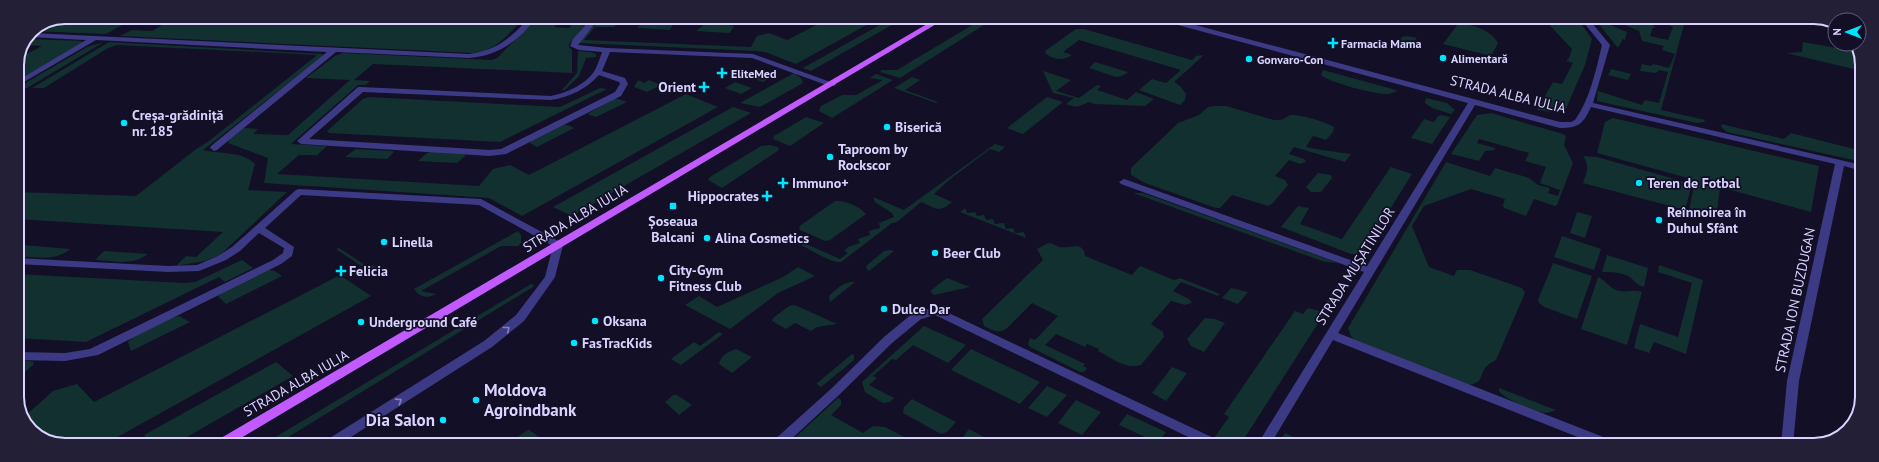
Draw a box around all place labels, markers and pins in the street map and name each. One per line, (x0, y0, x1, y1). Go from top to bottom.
place label: Farmacia Mama (1341, 36, 1421, 51)
marker: Farmacia Mama (1328, 38, 1338, 48)
place label: Alimentară (1451, 51, 1508, 66)
place label: Gonvaro-Con (1257, 52, 1323, 67)
marker: Alimentară (1438, 53, 1448, 63)
marker: Gonvaro-Con (1244, 54, 1254, 64)
place label: EliteMed (731, 66, 776, 81)
marker: EliteMed (716, 67, 728, 79)
place label: Orient (658, 78, 696, 96)
marker: Orient (699, 82, 709, 92)
place label: Creșa-grădiniță nr. 185 (132, 106, 224, 140)
marker: Creșa-grădiniță nr. 185 (119, 118, 129, 128)
place label: Biserică (895, 118, 942, 136)
marker: Biserică (882, 122, 892, 132)
place label: Taproom by Rockscor (838, 140, 908, 174)
marker: Taproom by Rockscor (825, 152, 835, 162)
place label: Immuno+ (792, 174, 849, 192)
place label: Teren de Fotbal (1647, 174, 1741, 192)
marker: Immuno+ (777, 177, 789, 189)
marker: Teren de Fotbal (1634, 178, 1644, 188)
place label: Hippocrates (688, 187, 759, 205)
marker: Hippocrates (762, 191, 772, 201)
marker: Șoseaua Balcani (668, 201, 678, 211)
place label: Reînnoirea în Duhul Sfânt (1667, 203, 1746, 237)
place label: Șoseaua Balcani (648, 212, 698, 246)
marker: Reînnoirea în Duhul Sfânt (1654, 215, 1664, 225)
place label: Alina Cosmetics (715, 229, 809, 247)
place label: Linella (392, 233, 433, 251)
marker: Alina Cosmetics (702, 233, 712, 243)
marker: Linella (379, 237, 389, 247)
place label: Beer Club (943, 244, 1001, 262)
marker: Beer Club (930, 248, 940, 258)
place label: City-Gym Fitness Club (669, 261, 742, 295)
place label: Felicia (349, 262, 388, 280)
marker: Felicia (336, 266, 346, 276)
marker: City-Gym Fitness Club (656, 273, 666, 283)
place label: Dulce Dar (892, 300, 950, 318)
marker: Dulce Dar (879, 304, 889, 314)
place label: Oksana (603, 312, 647, 330)
place label: Underground Café (369, 313, 477, 331)
marker: Oksana (590, 316, 600, 326)
marker: Underground Café (356, 317, 366, 327)
place label: FasTracKids (582, 334, 652, 352)
marker: FasTracKids (569, 338, 579, 348)
place label: Moldova Agroindbank (484, 379, 577, 421)
marker: Moldova Agroindbank (471, 395, 481, 405)
place label: Dia Salon (366, 409, 435, 431)
marker: Dia Salon (438, 415, 448, 425)

